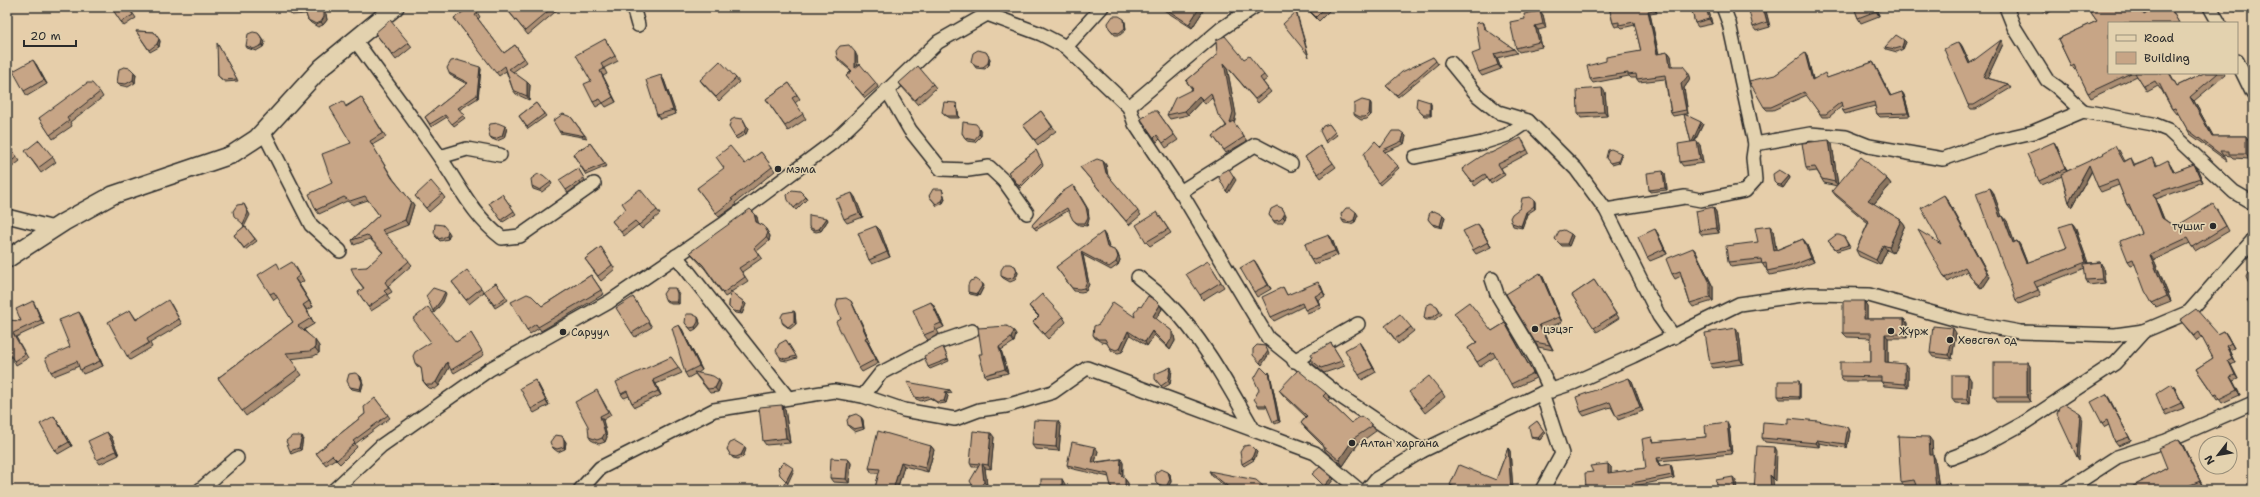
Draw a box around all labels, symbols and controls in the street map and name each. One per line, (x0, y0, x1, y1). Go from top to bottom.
scale bar (24, 22, 76, 48)
legend (2108, 22, 2238, 74)
text: 20 m (30, 28, 61, 44)
text: Road (2144, 30, 2175, 46)
text: Building (2144, 50, 2190, 66)
place label: мэма (786, 162, 816, 177)
marker: мэма (773, 164, 783, 174)
place label: түшиг (2172, 219, 2205, 234)
marker: түшиг (2208, 221, 2218, 231)
place label: цэцэг (1543, 322, 1573, 337)
marker: цэцэг (1530, 324, 1540, 334)
place label: Жүрж (1899, 324, 1929, 339)
place label: Саруул (571, 325, 609, 340)
marker: Жүрж (1886, 326, 1896, 336)
marker: Саруул (558, 327, 568, 337)
place label: Хөвсгөл од (1958, 333, 2017, 348)
marker: Хөвсгөл од (1945, 335, 1955, 345)
north arrow (2198, 435, 2238, 475)
place label: Алтан харгана (1360, 436, 1439, 451)
marker: Алтан харгана (1347, 438, 1357, 448)
text: N (2201, 452, 2219, 467)

